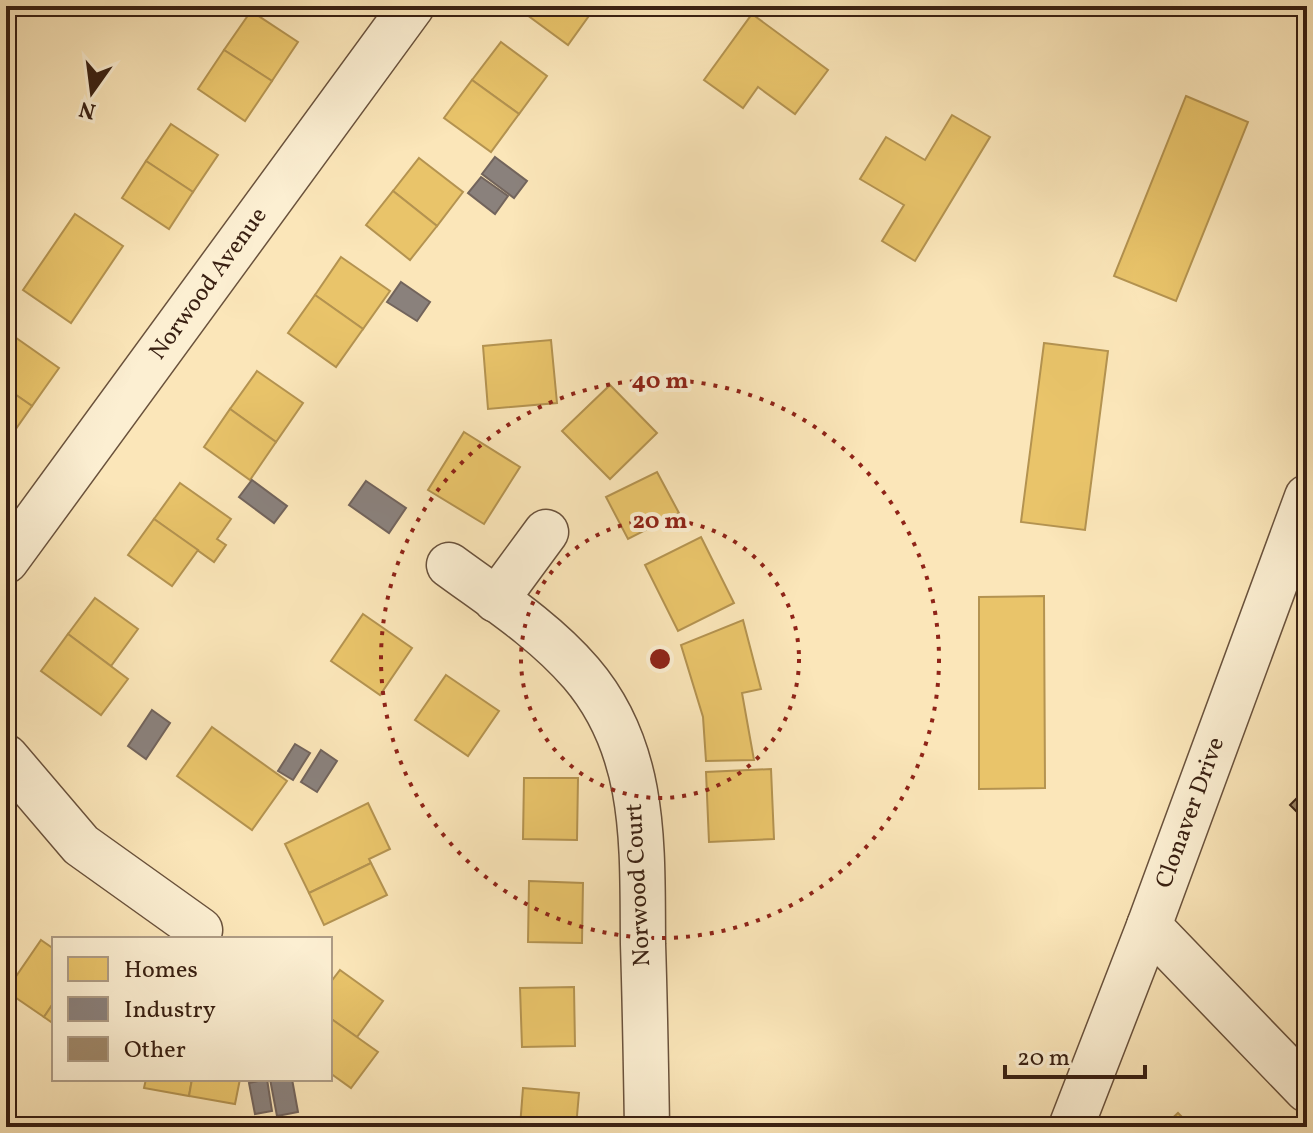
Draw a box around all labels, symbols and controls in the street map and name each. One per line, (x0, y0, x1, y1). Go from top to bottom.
north arrow (52, 52, 132, 132)
text: N (76, 92, 99, 126)
street label: Norwood Avenue (142, 201, 276, 367)
text: 40 m (632, 365, 688, 399)
text: 20 m (632, 505, 688, 539)
centre of rings (646, 645, 674, 673)
street label: Clonaver Drive (1148, 733, 1234, 893)
street label: Norwood Court (618, 803, 660, 967)
legend (52, 937, 332, 1081)
text: Homes (124, 954, 198, 988)
text: Industry (124, 994, 216, 1028)
scale bar (1005, 1029, 1145, 1079)
text: Other (124, 1034, 186, 1068)
text: 20 m (1017, 1042, 1070, 1076)

